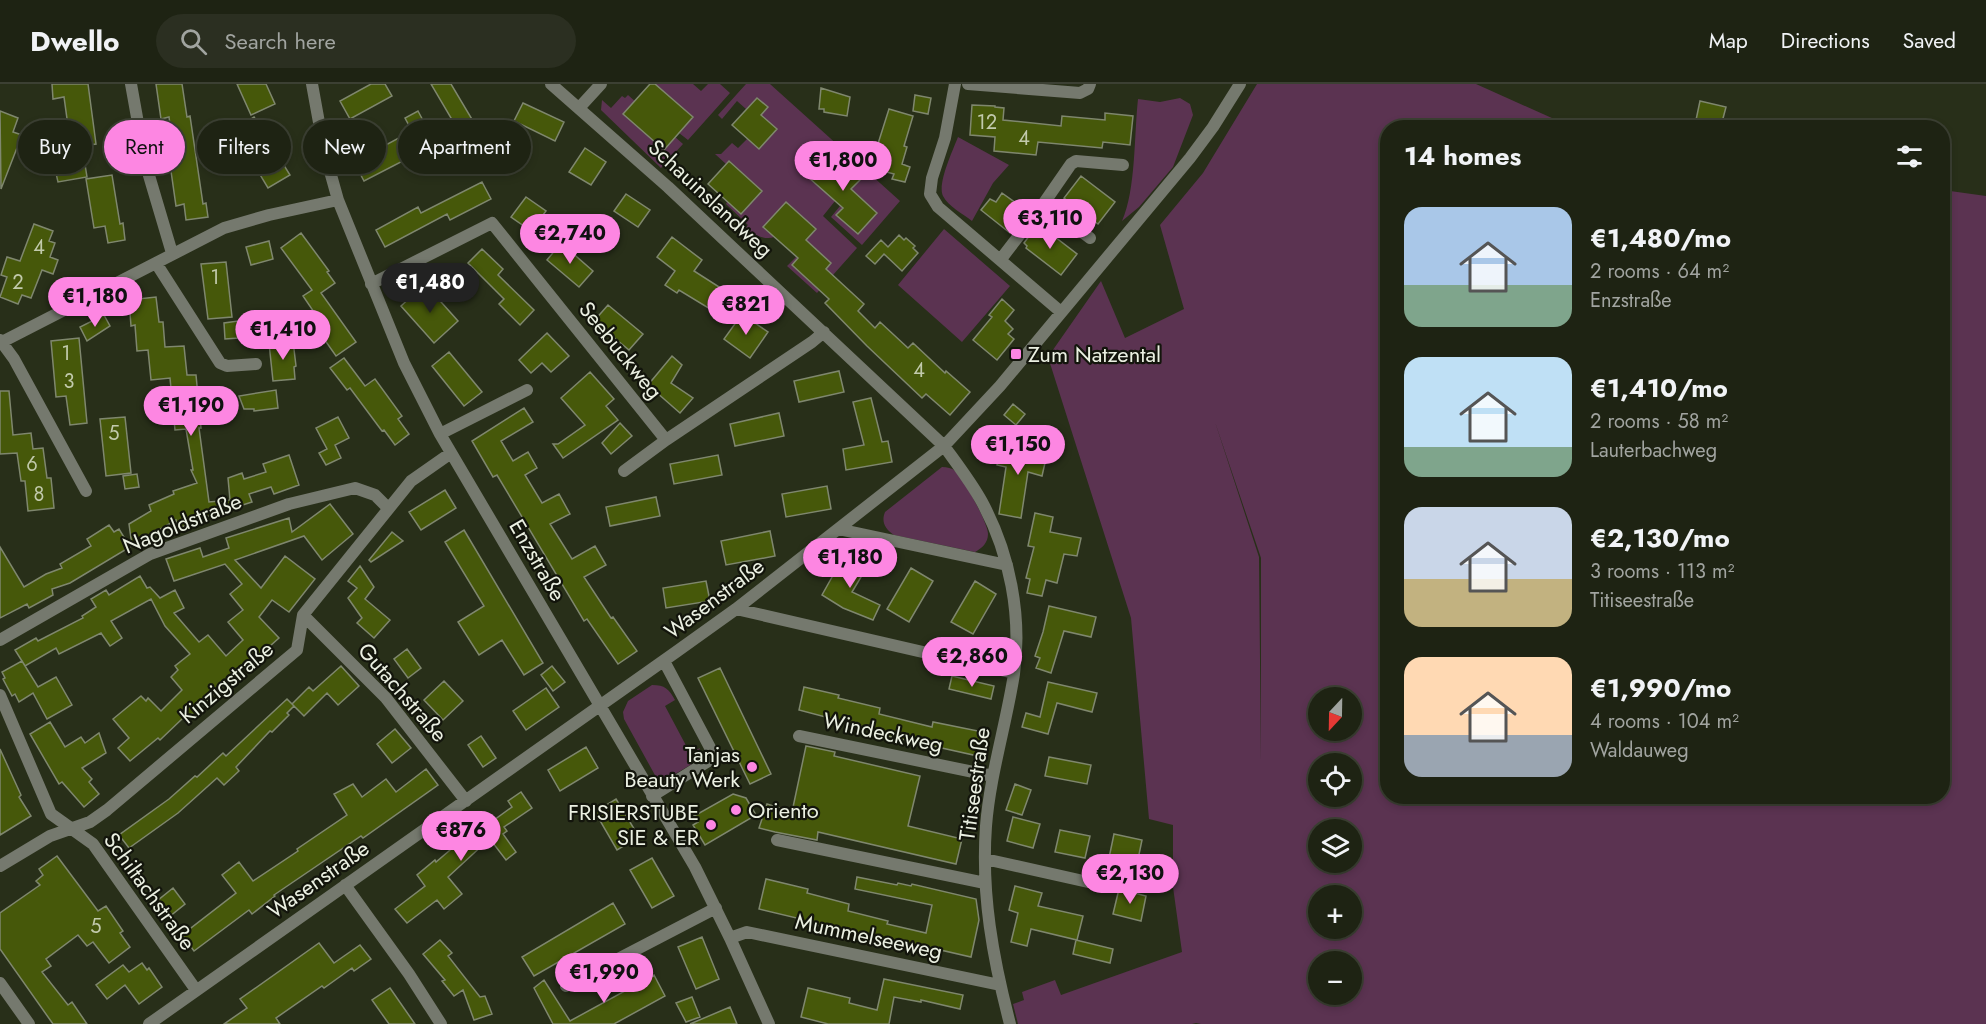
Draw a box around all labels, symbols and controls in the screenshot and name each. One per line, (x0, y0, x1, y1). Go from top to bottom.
search box (156, 14, 576, 68)
text: Dwello (30, 21, 120, 62)
icon: search (177, 25, 210, 58)
text: Search here (225, 25, 336, 57)
text: Map (1709, 26, 1748, 56)
text: Directions (1781, 26, 1870, 56)
text: Saved (1903, 26, 1956, 56)
house number: 12 (977, 108, 997, 137)
chip: Buy (18, 120, 92, 174)
chip: Rent (104, 120, 185, 174)
chip: Filters (197, 120, 291, 174)
chip: New (303, 120, 386, 174)
chip: Apartment (398, 120, 531, 174)
house number: 4 (1018, 124, 1030, 153)
street label: Schauinslandweg (641, 132, 781, 264)
text: 14 homes (1404, 137, 1521, 175)
icon: filters (1893, 140, 1926, 173)
pin: €1,800 (794, 141, 892, 192)
text: €1,800 (809, 146, 877, 175)
pin: €3,110 (1001, 199, 1099, 250)
text: €3,110 (1017, 204, 1083, 233)
pin: €2,740 (521, 214, 619, 265)
text: €2,740 (534, 219, 606, 248)
text: €1,480/mo (1590, 219, 1731, 257)
icon: home (1452, 231, 1524, 303)
house number: 4 (33, 233, 45, 262)
text: 2 rooms · 64 m² (1590, 257, 1729, 286)
house number: 1 (211, 263, 220, 292)
pin: €1,480 (381, 263, 479, 314)
house number: 2 (12, 268, 24, 297)
text: €1,480 (395, 268, 465, 297)
pin: €1,180 (46, 277, 144, 328)
text: €1,180 (62, 282, 128, 311)
pin: €821 (710, 285, 782, 336)
text: Enzstraße (1590, 286, 1672, 315)
text: €821 (722, 290, 770, 319)
street label: Seebuckweg (571, 294, 671, 406)
pin: €1,410 (234, 310, 332, 361)
text: €1,410 (249, 315, 317, 344)
place label: Zum Natzental (1028, 338, 1161, 370)
house number: 1 (62, 339, 71, 368)
marker: Zum Natzental (1009, 347, 1023, 361)
house number: 4 (913, 356, 925, 385)
house number: 3 (64, 367, 75, 396)
text: €1,410/mo (1590, 369, 1728, 407)
icon: home (1452, 381, 1524, 453)
pin: €1,190 (142, 386, 240, 437)
text: €1,190 (158, 391, 224, 420)
text: 2 rooms · 58 m² (1590, 407, 1728, 436)
house number: 5 (108, 419, 120, 448)
pin: €1,150 (969, 425, 1067, 476)
text: €1,150 (985, 430, 1051, 459)
text: Lauterbachweg (1590, 436, 1717, 465)
house number: 6 (26, 450, 38, 479)
house number: 8 (34, 480, 44, 509)
street label: Nagoldstraße (118, 485, 246, 561)
street label: Enzstraße (502, 513, 574, 607)
text: €2,130/mo (1590, 519, 1730, 557)
icon: home (1452, 531, 1524, 603)
pin: €1,180 (801, 538, 899, 589)
text: €1,180 (817, 543, 883, 572)
street label: Wasenstraße (657, 550, 771, 646)
text: 3 rooms · 113 m² (1590, 557, 1734, 586)
text: Titiseestraße (1590, 586, 1694, 615)
street label: Kinzigstraße (172, 633, 280, 731)
street label: Gutachstraße (351, 635, 455, 749)
pin: €2,860 (923, 637, 1021, 688)
text: €2,860 (936, 642, 1008, 671)
text: €1,990/mo (1590, 669, 1731, 707)
icon: home (1452, 681, 1524, 753)
north arrow (1308, 687, 1362, 741)
map controls (1308, 687, 1362, 1005)
street label: Windeckweg (820, 704, 946, 760)
text: 4 rooms · 104 m² (1590, 707, 1739, 736)
street label: Titiseestraße (950, 725, 998, 843)
text: Waldauweg (1590, 736, 1689, 765)
place label: Tanjas Beauty Werk (624, 738, 740, 795)
button: locate (1308, 753, 1362, 807)
marker: Tanjas Beauty Werk (745, 760, 759, 774)
place label: Oriento (748, 794, 819, 826)
place label: FRISIERSTUBE SIE & ER (568, 796, 700, 853)
marker: Oriento (729, 803, 743, 817)
pin: €876 (425, 811, 497, 862)
text: €876 (436, 816, 486, 845)
marker: FRISIERSTUBE SIE & ER (704, 818, 718, 832)
button: layers (1308, 819, 1362, 873)
street label: Schiltachstraße (96, 825, 204, 957)
street label: Wasenstraße (261, 832, 375, 926)
pin: €2,130 (1081, 854, 1179, 905)
text: €2,130 (1096, 859, 1164, 888)
button: + (1308, 885, 1362, 939)
street label: Mummelseeweg (792, 905, 946, 967)
house number: 5 (90, 912, 102, 941)
button: − (1308, 951, 1362, 1005)
pin: €1,990 (555, 953, 653, 1004)
text: €1,990 (569, 958, 639, 987)

